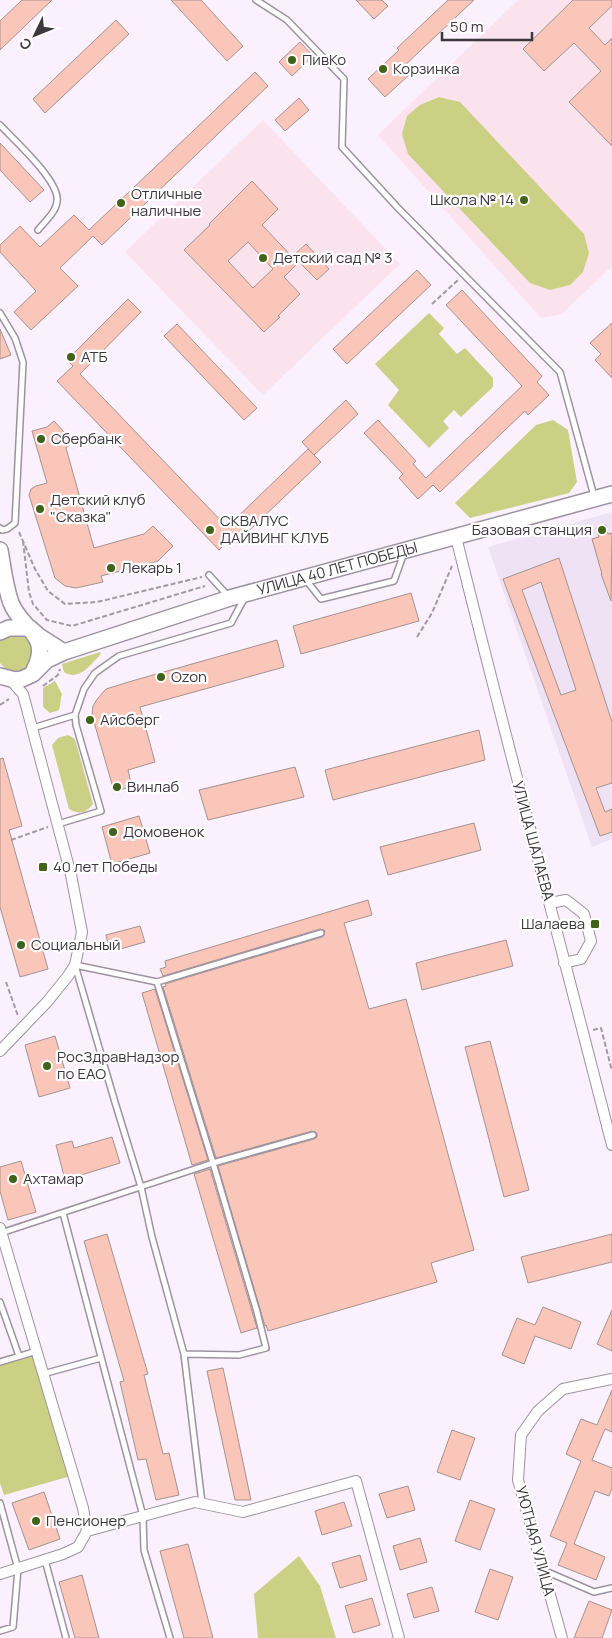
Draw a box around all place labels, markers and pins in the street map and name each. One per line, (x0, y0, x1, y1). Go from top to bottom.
place label: ПивКо (302, 49, 346, 70)
marker: ПивКо (286, 54, 298, 66)
place label: Корзинка (393, 58, 460, 79)
marker: Корзинка (377, 63, 389, 75)
place label: Отличные наличные (131, 183, 203, 221)
place label: Школа № 14 (430, 189, 514, 210)
marker: Школа № 14 (518, 194, 530, 206)
marker: Отличные наличные (115, 197, 127, 209)
place label: Детский сад № 3 (273, 247, 392, 268)
marker: Детский сад № 3 (257, 252, 269, 264)
place label: АТБ (81, 346, 108, 367)
marker: АТБ (65, 351, 77, 363)
place label: Сбербанк (51, 428, 122, 449)
marker: Сбербанк (35, 433, 47, 445)
place label: Детский клуб "Сказка" (50, 489, 146, 527)
marker: Детский клуб "Сказка" (34, 503, 46, 515)
place label: СКВАЛУС ДАЙВИНГ КЛУБ (220, 510, 329, 548)
place label: Базовая станция (472, 519, 592, 540)
marker: СКВАЛУС ДАЙВИНГ КЛУБ (204, 524, 216, 536)
marker: Базовая станция (596, 524, 608, 536)
place label: Лекарь 1 (121, 557, 182, 578)
marker: Лекарь 1 (105, 562, 117, 574)
place label: Ozon (171, 666, 207, 687)
marker: Ozon (155, 671, 167, 683)
place label: Айсберг (100, 709, 160, 730)
marker: Айсберг (84, 714, 96, 726)
place label: Винлаб (127, 776, 180, 797)
marker: Винлаб (111, 781, 123, 793)
place label: Домовенок (123, 821, 205, 842)
marker: Домовенок (107, 826, 119, 838)
place label: 40 лет Победы (53, 856, 158, 877)
marker: 40 лет Победы (37, 861, 49, 873)
place label: Шалаева (521, 913, 585, 934)
marker: Шалаева (589, 918, 601, 930)
place label: Социальный (31, 934, 121, 955)
marker: Социальный (15, 939, 27, 951)
place label: РосЗдравНадзор по ЕАО (57, 1046, 179, 1084)
marker: РосЗдравНадзор по ЕАО (41, 1060, 53, 1072)
place label: Ахтамар (23, 1168, 84, 1189)
marker: Ахтамар (7, 1173, 19, 1185)
place label: Пенсионер (46, 1510, 126, 1531)
marker: Пенсионер (30, 1515, 42, 1527)

